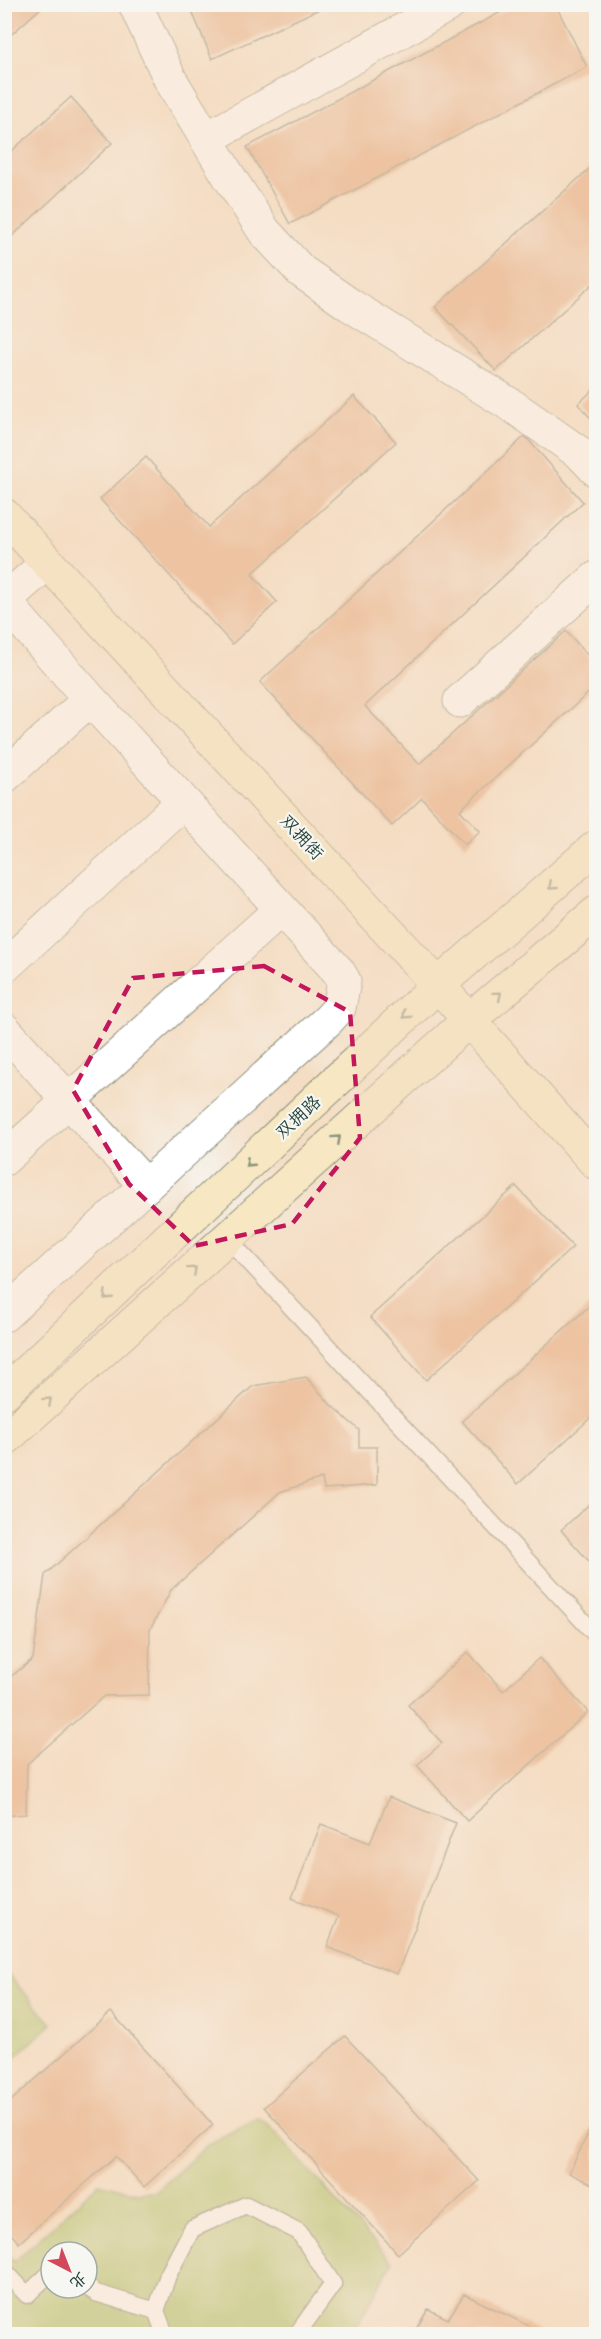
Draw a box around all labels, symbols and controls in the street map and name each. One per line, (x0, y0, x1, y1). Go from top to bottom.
street label: 双拥街 (274, 809, 329, 866)
one-way arrow (548, 878, 559, 889)
one-way arrow (491, 991, 502, 1002)
one-way arrow (403, 1008, 413, 1019)
street label: 双拥路 (270, 1090, 327, 1145)
one-way arrow (331, 1135, 341, 1146)
one-way arrow (245, 1156, 256, 1167)
one-way arrow (186, 1266, 197, 1277)
one-way arrow (103, 1289, 114, 1300)
one-way arrow (41, 1397, 52, 1408)
north arrow (39, 2240, 99, 2300)
text: 北 (65, 2267, 92, 2294)

